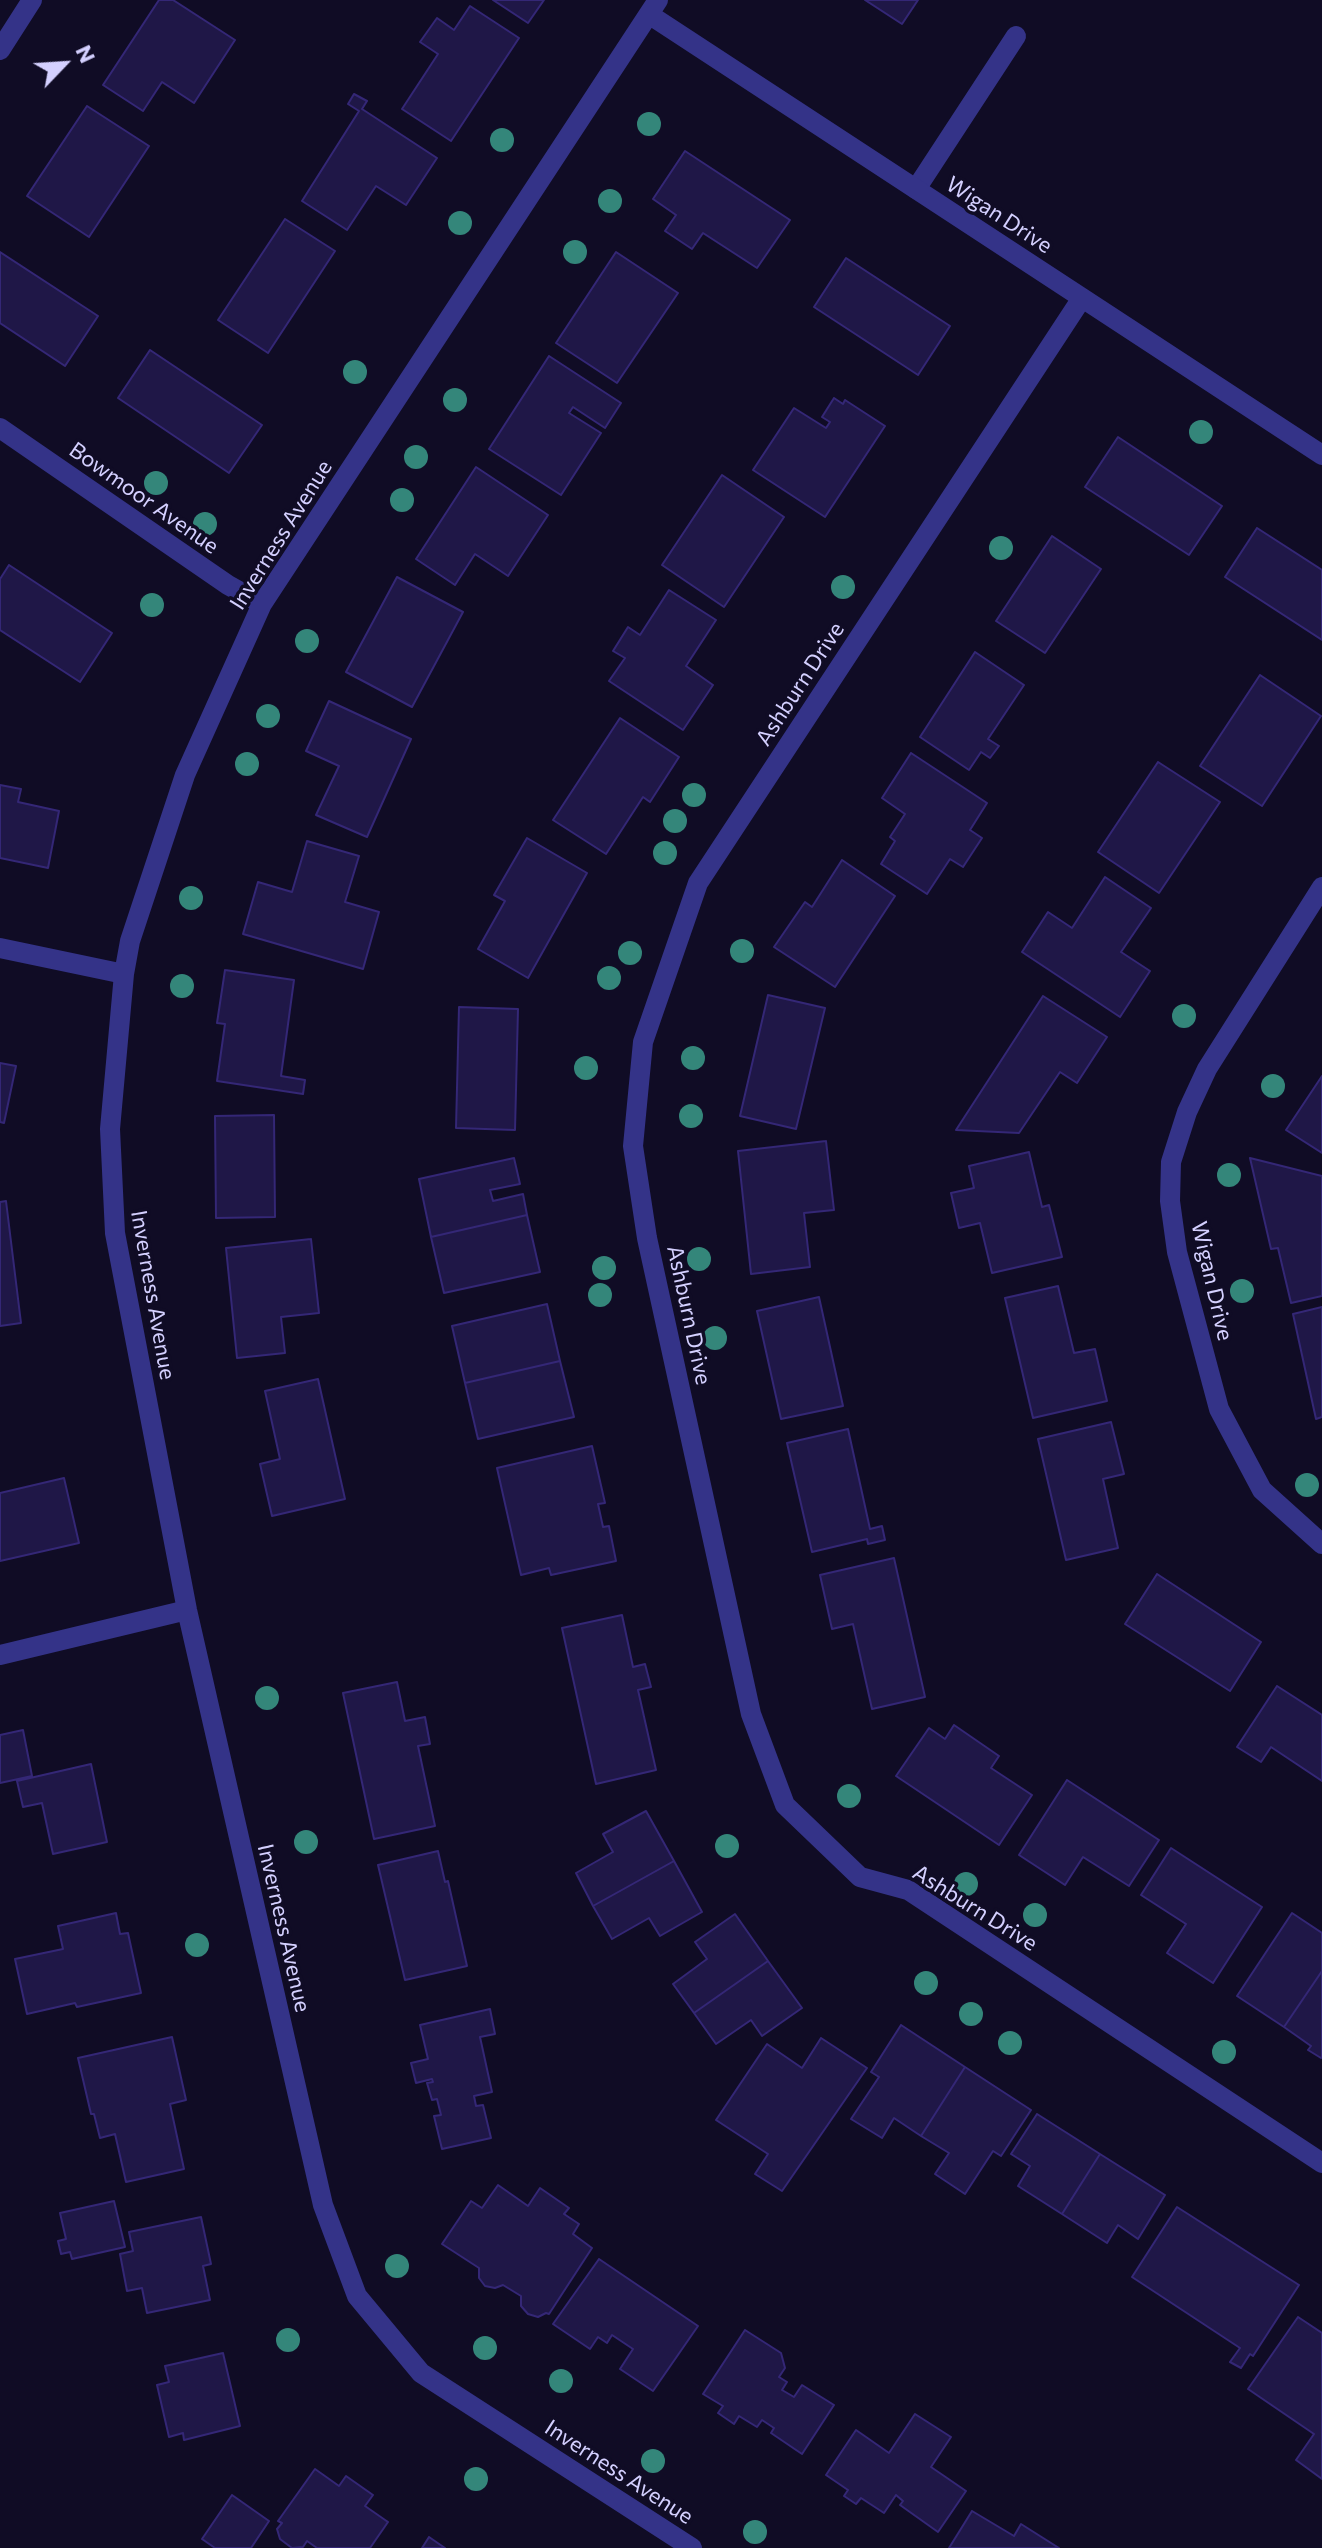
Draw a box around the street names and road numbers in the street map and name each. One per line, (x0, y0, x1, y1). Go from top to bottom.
street label: Wigan Drive (941, 171, 1057, 259)
street label: Bowmoor Avenue (64, 437, 224, 559)
street label: Inverness Avenue (224, 455, 338, 615)
street label: Ashburn Drive (750, 617, 850, 751)
street label: Inverness Avenue (125, 1208, 181, 1382)
street label: Wigan Drive (1185, 1219, 1239, 1343)
street label: Ashburn Drive (661, 1243, 717, 1387)
street label: Inverness Avenue (252, 1841, 316, 2015)
street label: Ashburn Drive (908, 1859, 1042, 1957)
street label: Inverness Avenue (540, 2414, 698, 2530)

